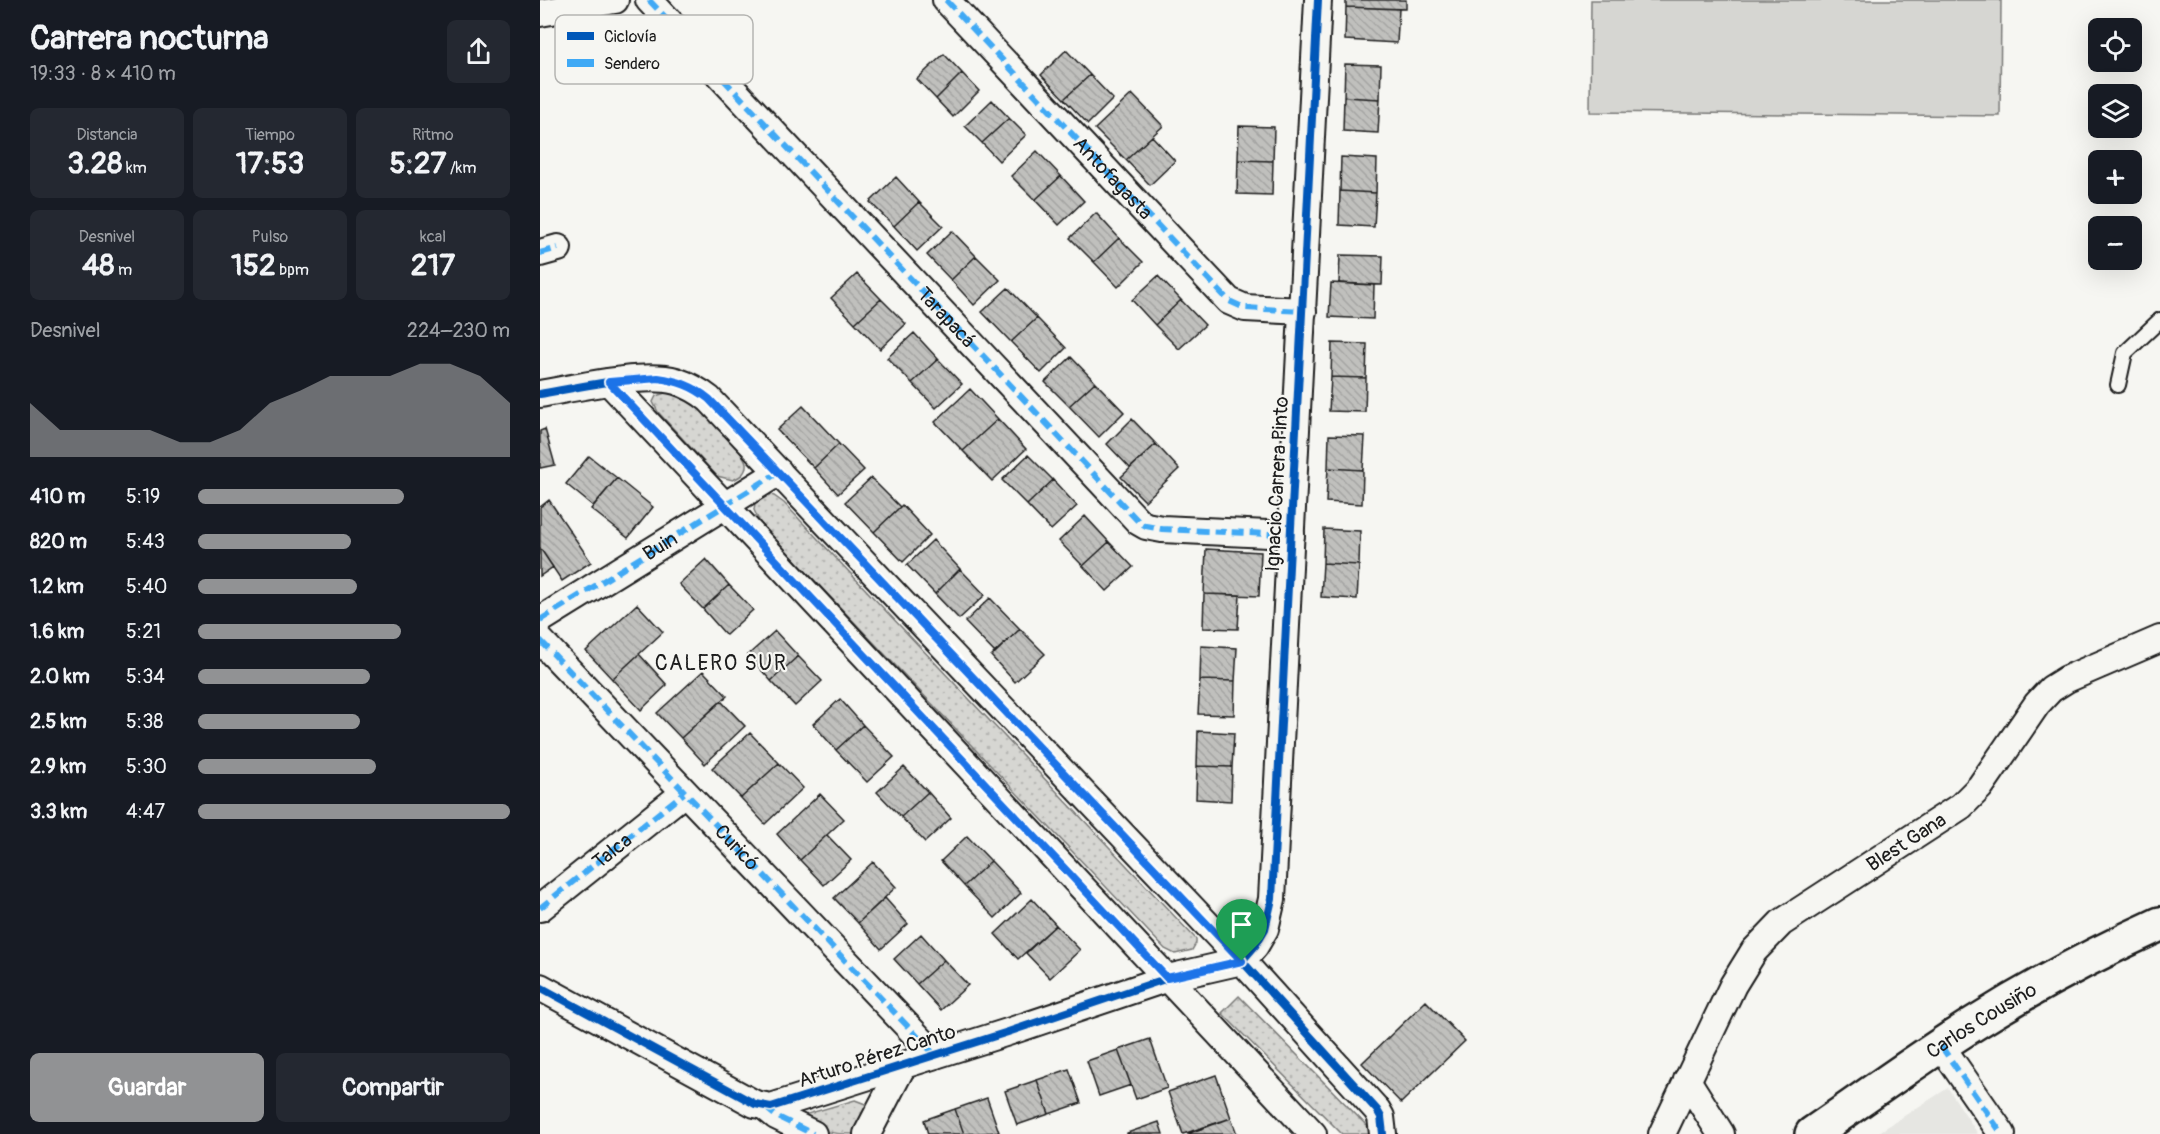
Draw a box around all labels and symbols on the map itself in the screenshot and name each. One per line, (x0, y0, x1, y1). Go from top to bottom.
legend (555, 15, 753, 84)
text: Ciclovía (604, 27, 656, 47)
text: Sendero (604, 54, 660, 74)
street label: Antofagasta (1068, 131, 1158, 225)
street label: Tarapacá (912, 282, 981, 353)
street label: Ignacio Carrera Pinto (1260, 395, 1294, 572)
street label: Buin (638, 526, 682, 566)
district label: CALERO SUR (655, 650, 787, 677)
street label: Blest Gana (1861, 807, 1951, 877)
street label: Curicó (709, 819, 765, 875)
street label: Talca (587, 827, 637, 874)
pin (1216, 899, 1267, 961)
street label: Carlos Cousiño (1921, 976, 2041, 1064)
street label: Arturo Pérez Canto (795, 1019, 959, 1093)

